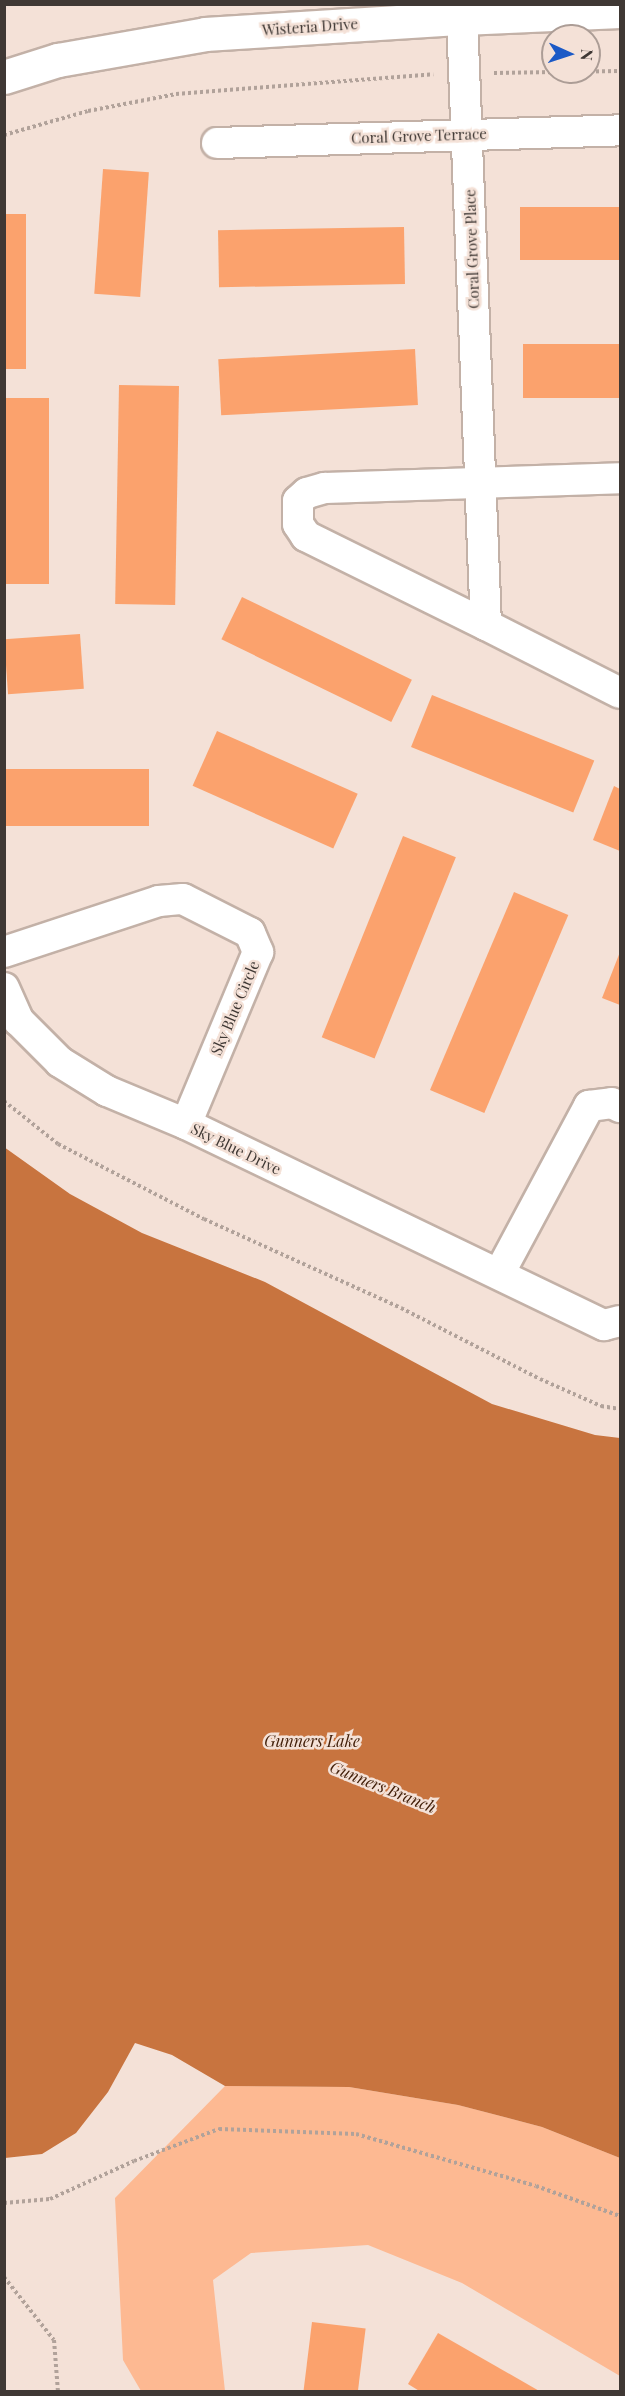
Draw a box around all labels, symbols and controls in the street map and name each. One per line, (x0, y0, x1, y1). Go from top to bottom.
street label: Wisteria Drive (261, 15, 359, 39)
north arrow (541, 24, 601, 84)
text: N (577, 49, 598, 61)
street label: Coral Grove Terrace (351, 125, 487, 147)
street label: Coral Grove Place (461, 189, 483, 309)
street label: Sky Blue Circle (207, 958, 263, 1058)
street label: Sky Blue Drive (188, 1119, 284, 1179)
water label: Gunners Lake (264, 1731, 360, 1751)
water label: Gunners Branch (327, 1757, 439, 1817)

